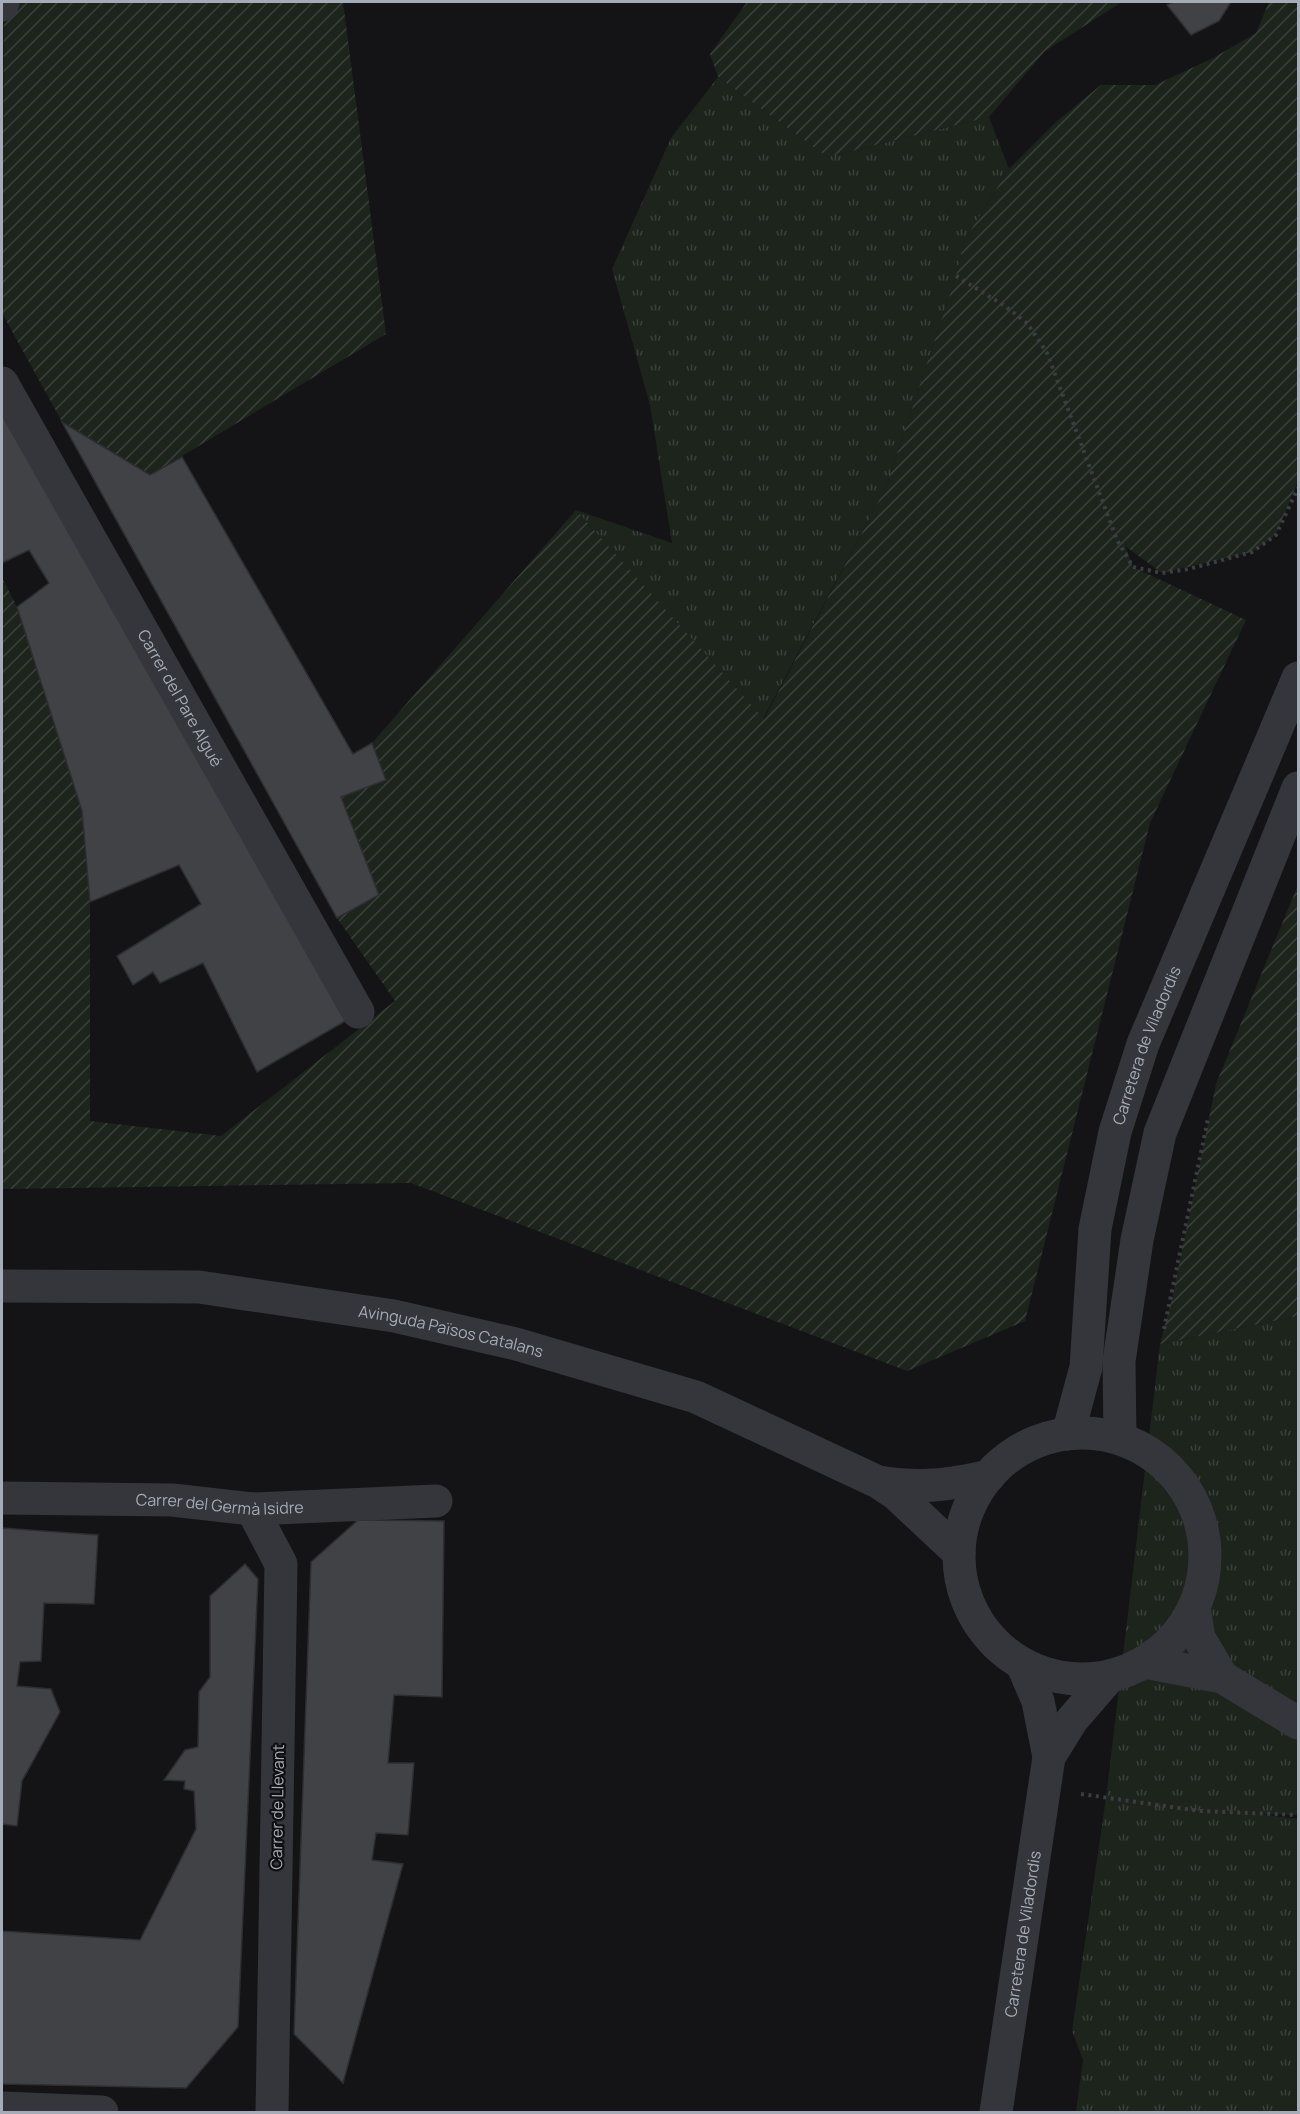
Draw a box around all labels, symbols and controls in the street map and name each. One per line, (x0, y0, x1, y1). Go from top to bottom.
street label: Carrer del Pare Algué (133, 625, 228, 771)
street label: Carretera de Viladordis (1107, 962, 1186, 1127)
street label: Avinguda Països Catalans (357, 1300, 546, 1363)
street label: Carrer del Germà Isidre (136, 1489, 304, 1520)
street label: Carrer de Llevant (265, 1744, 289, 1870)
street label: Carretera de Viladordis (999, 1849, 1046, 2019)

